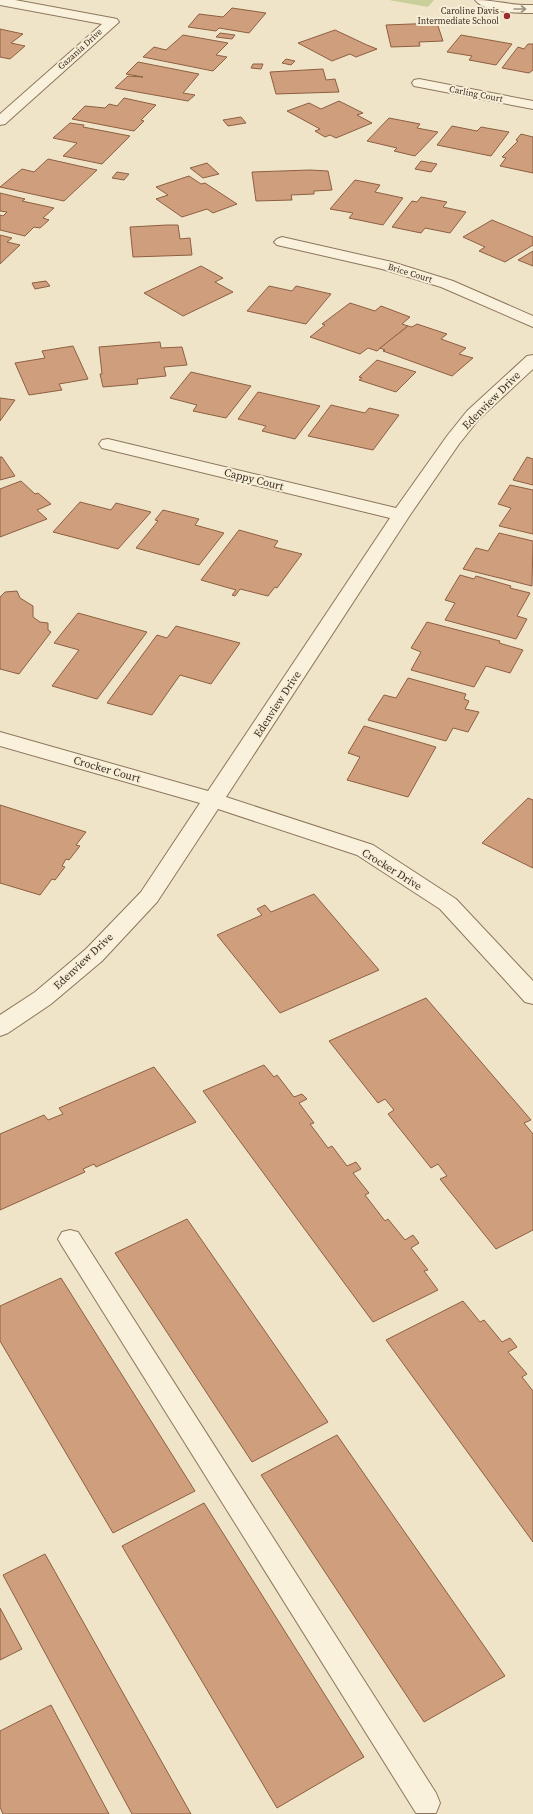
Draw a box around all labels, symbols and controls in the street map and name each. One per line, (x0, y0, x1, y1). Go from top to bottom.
place label: Caroline Davis Intermediate School (417, 5, 499, 27)
one-way arrow (513, 6, 526, 13)
marker: Caroline Davis Intermediate School (502, 11, 512, 21)
street label: Gazania Drive (55, 26, 105, 72)
street label: Carling Court (448, 83, 504, 105)
street label: Brice Court (386, 261, 434, 285)
street label: Edenview Drive (459, 368, 524, 433)
street label: Cappy Court (223, 465, 286, 494)
street label: Edenview Drive (250, 668, 305, 740)
street label: Crocker Court (72, 753, 143, 786)
street label: Crocker Drive (359, 845, 425, 894)
street label: Edenview Drive (50, 929, 117, 993)

